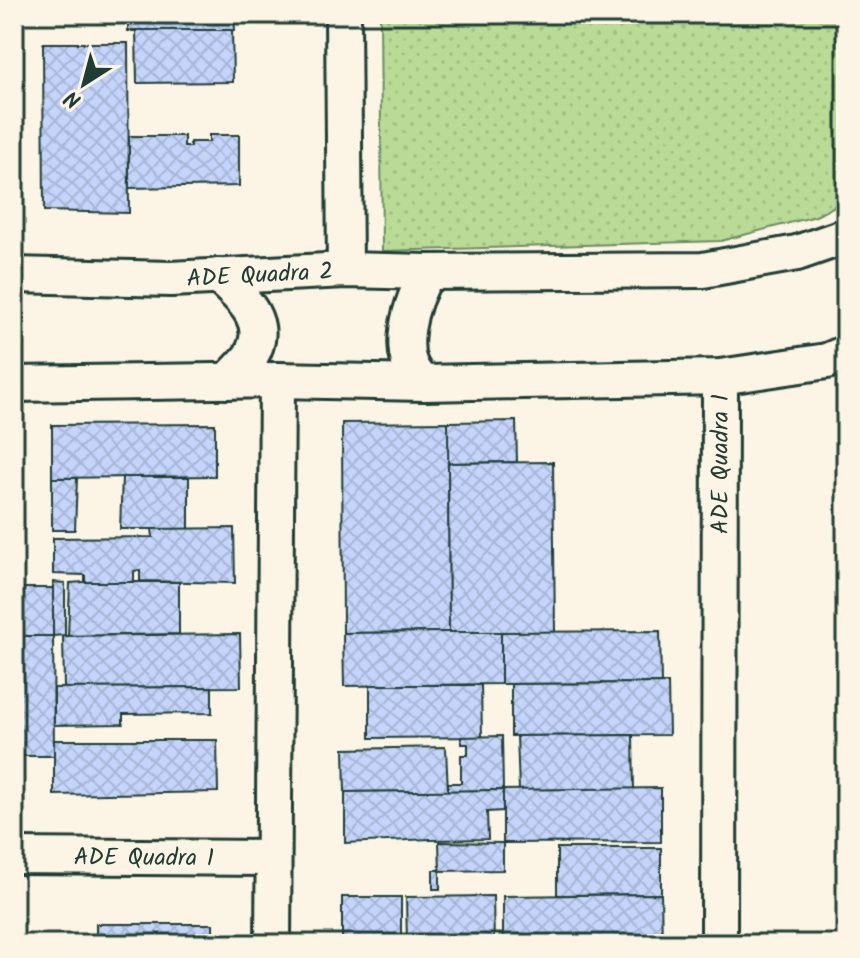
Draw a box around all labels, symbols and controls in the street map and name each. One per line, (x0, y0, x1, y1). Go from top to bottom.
north arrow (44, 44, 124, 124)
text: N (58, 80, 90, 116)
street label: ADE Quadra 2 (186, 253, 334, 299)
street label: ADE Quadra 1 (702, 394, 741, 534)
street label: ADE Quadra 1 (74, 838, 214, 879)

